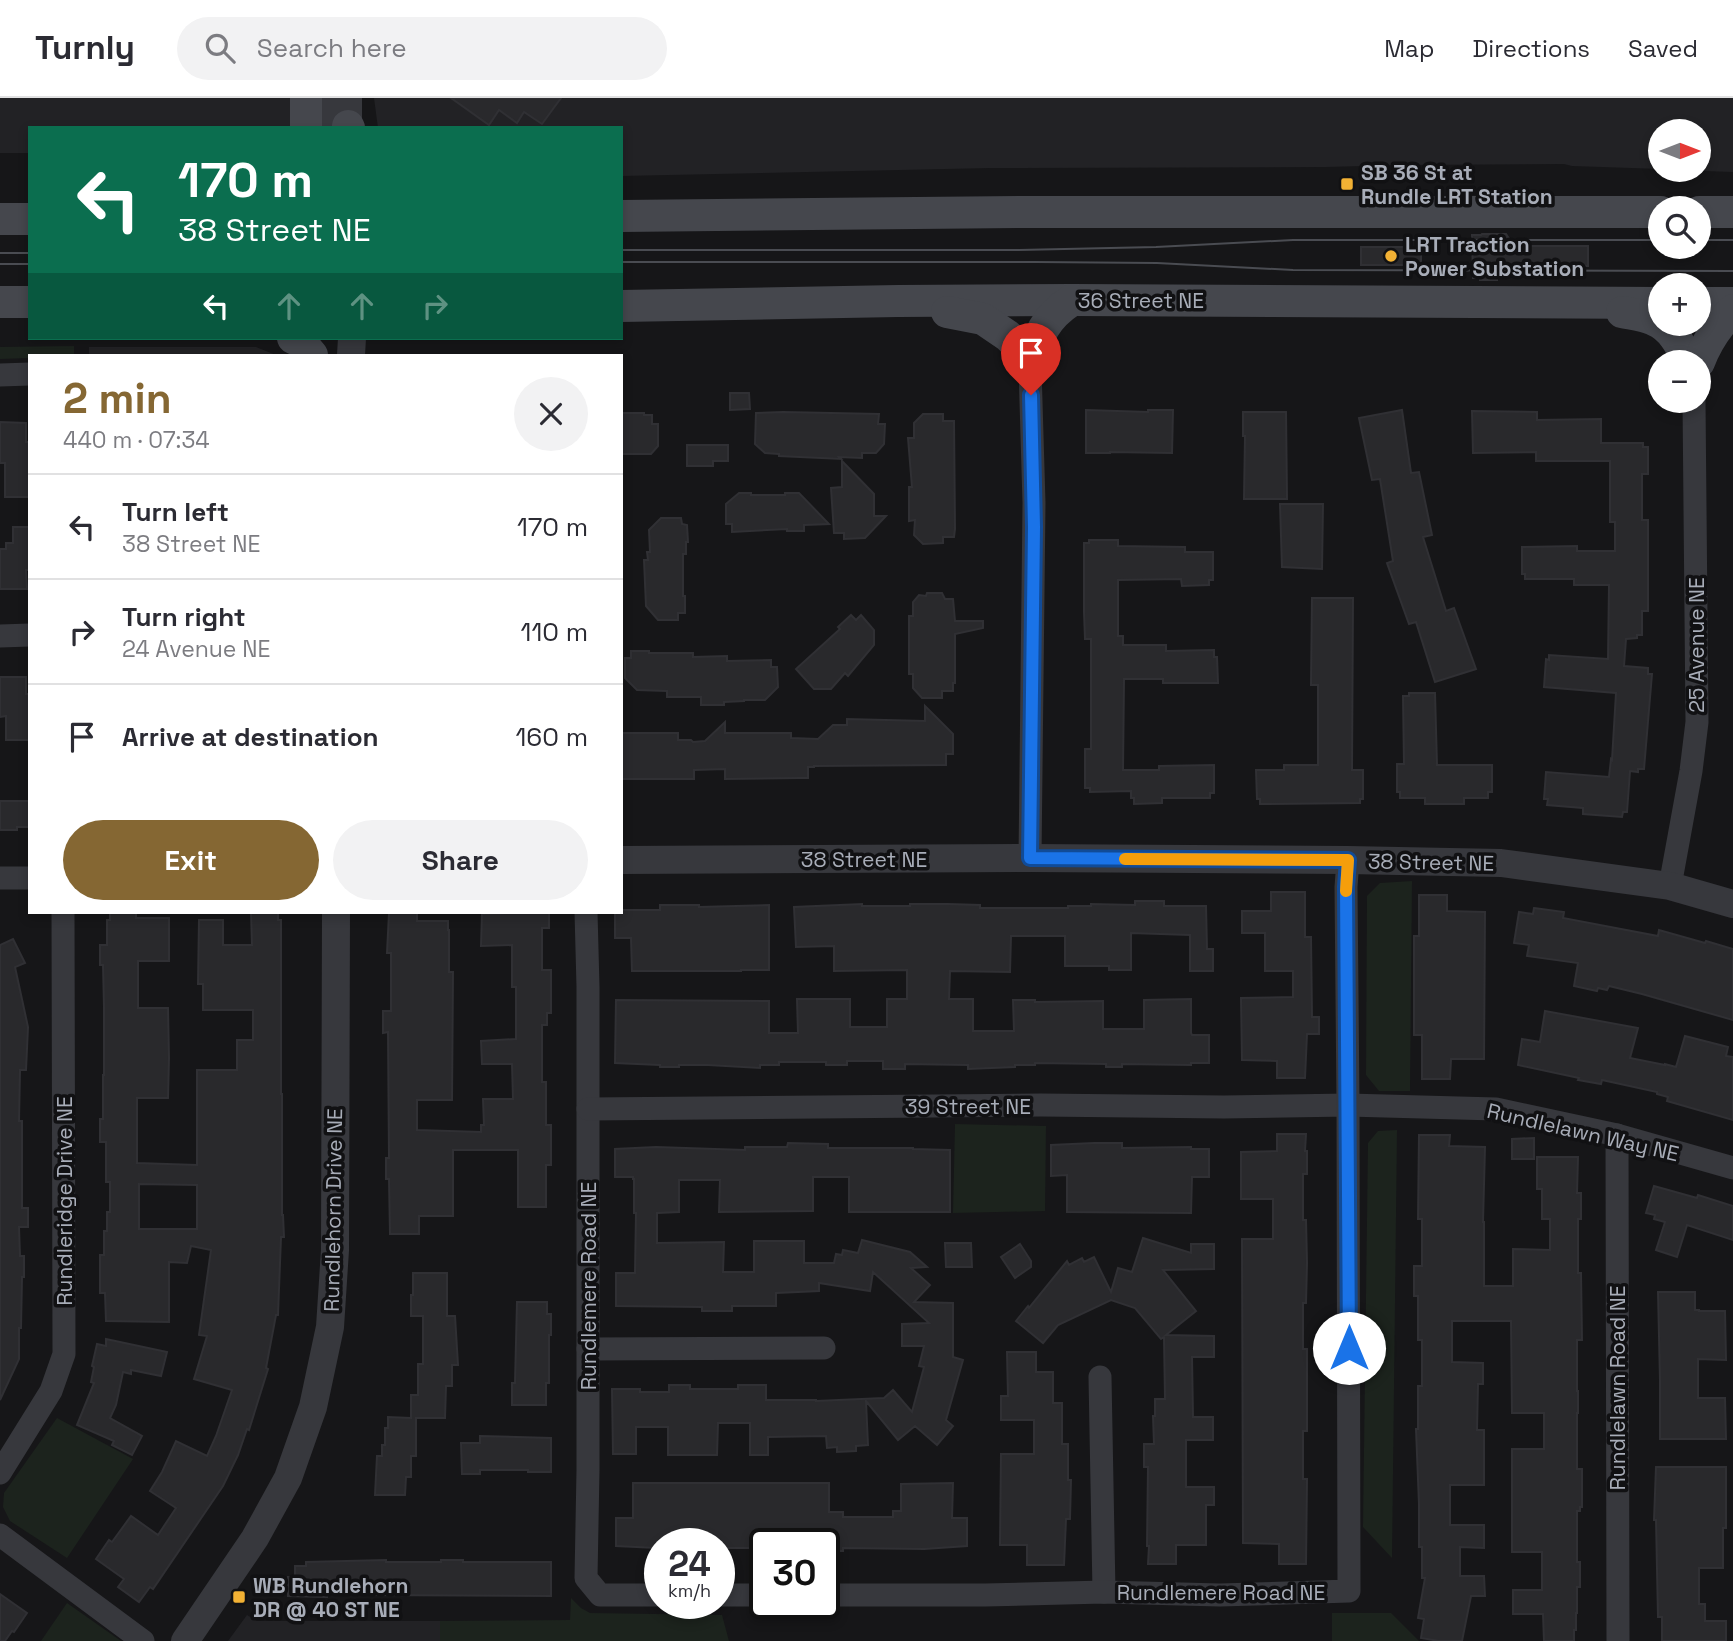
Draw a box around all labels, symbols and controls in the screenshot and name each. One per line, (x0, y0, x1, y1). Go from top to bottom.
search box (177, 17, 667, 80)
text: Turnly (35, 27, 135, 69)
icon: search (201, 29, 239, 67)
text: Search here (257, 31, 407, 65)
text: Map (1384, 33, 1434, 64)
text: Directions (1472, 33, 1590, 64)
text: Saved (1628, 33, 1698, 64)
north arrow (1648, 119, 1712, 182)
map controls (1648, 119, 1711, 413)
text: 170 m (178, 149, 313, 211)
icon: left (63, 154, 154, 245)
place label: SB 36 St at Rundle LRT Station (1361, 159, 1553, 210)
marker: SB 36 St at Rundle LRT Station (1339, 176, 1355, 192)
button: search (1648, 196, 1711, 259)
text: 38 Street NE (178, 210, 371, 250)
place label: LRT Traction Power Substation (1405, 231, 1584, 282)
marker: LRT Traction Power Substation (1383, 248, 1399, 264)
button: + (1648, 273, 1711, 336)
icon: left (197, 287, 235, 325)
icon: ahead (270, 287, 308, 325)
icon: ahead (343, 287, 381, 325)
icon: right (416, 287, 454, 325)
street label: 36 Street NE (1078, 287, 1204, 314)
pin (1001, 323, 1061, 395)
icon: arrive (1012, 334, 1050, 372)
button: − (1648, 350, 1711, 413)
text: 2 min (63, 372, 172, 425)
button: close (514, 377, 588, 451)
text: 440 m · 07:34 (63, 425, 210, 455)
text: Turn left (122, 495, 229, 529)
icon: left (63, 508, 101, 546)
text: 170 m (517, 510, 588, 544)
text: 38 Street NE (122, 529, 261, 559)
street label: 25 Avenue NE (1683, 577, 1710, 713)
text: Turn right (122, 600, 246, 634)
icon: right (63, 613, 101, 651)
text: 110 m (521, 615, 588, 649)
text: 24 Avenue NE (122, 634, 271, 664)
icon: arrive (63, 718, 101, 756)
text: Arrive at destination (122, 720, 379, 754)
text: 160 m (516, 720, 588, 754)
button: Exit (63, 820, 319, 900)
button: Share (333, 820, 588, 900)
street label: 38 Street NE (801, 846, 927, 873)
street label: 38 Street NE (1368, 847, 1494, 877)
street label: 39 Street NE (905, 1093, 1031, 1120)
street label: Rundleridge Drive NE (51, 1096, 78, 1306)
street label: Rundlelawn Way NE (1484, 1097, 1682, 1167)
street label: Rundlehorn Drive NE (318, 1108, 348, 1312)
street label: Rundlemere Road NE (575, 1182, 602, 1390)
street label: Rundlelawn Road NE (1604, 1286, 1631, 1490)
position arrow (1312, 1311, 1386, 1385)
speed limit sign: 30 (749, 1528, 840, 1619)
text: 24 (668, 1542, 711, 1586)
place label: WB Rundlehorn DR @ 40 ST NE (253, 1572, 408, 1623)
text: km/h (668, 1579, 711, 1602)
street label: Rundlemere Road NE (1117, 1579, 1325, 1606)
marker: WB Rundlehorn DR @ 40 ST NE (231, 1589, 247, 1605)

